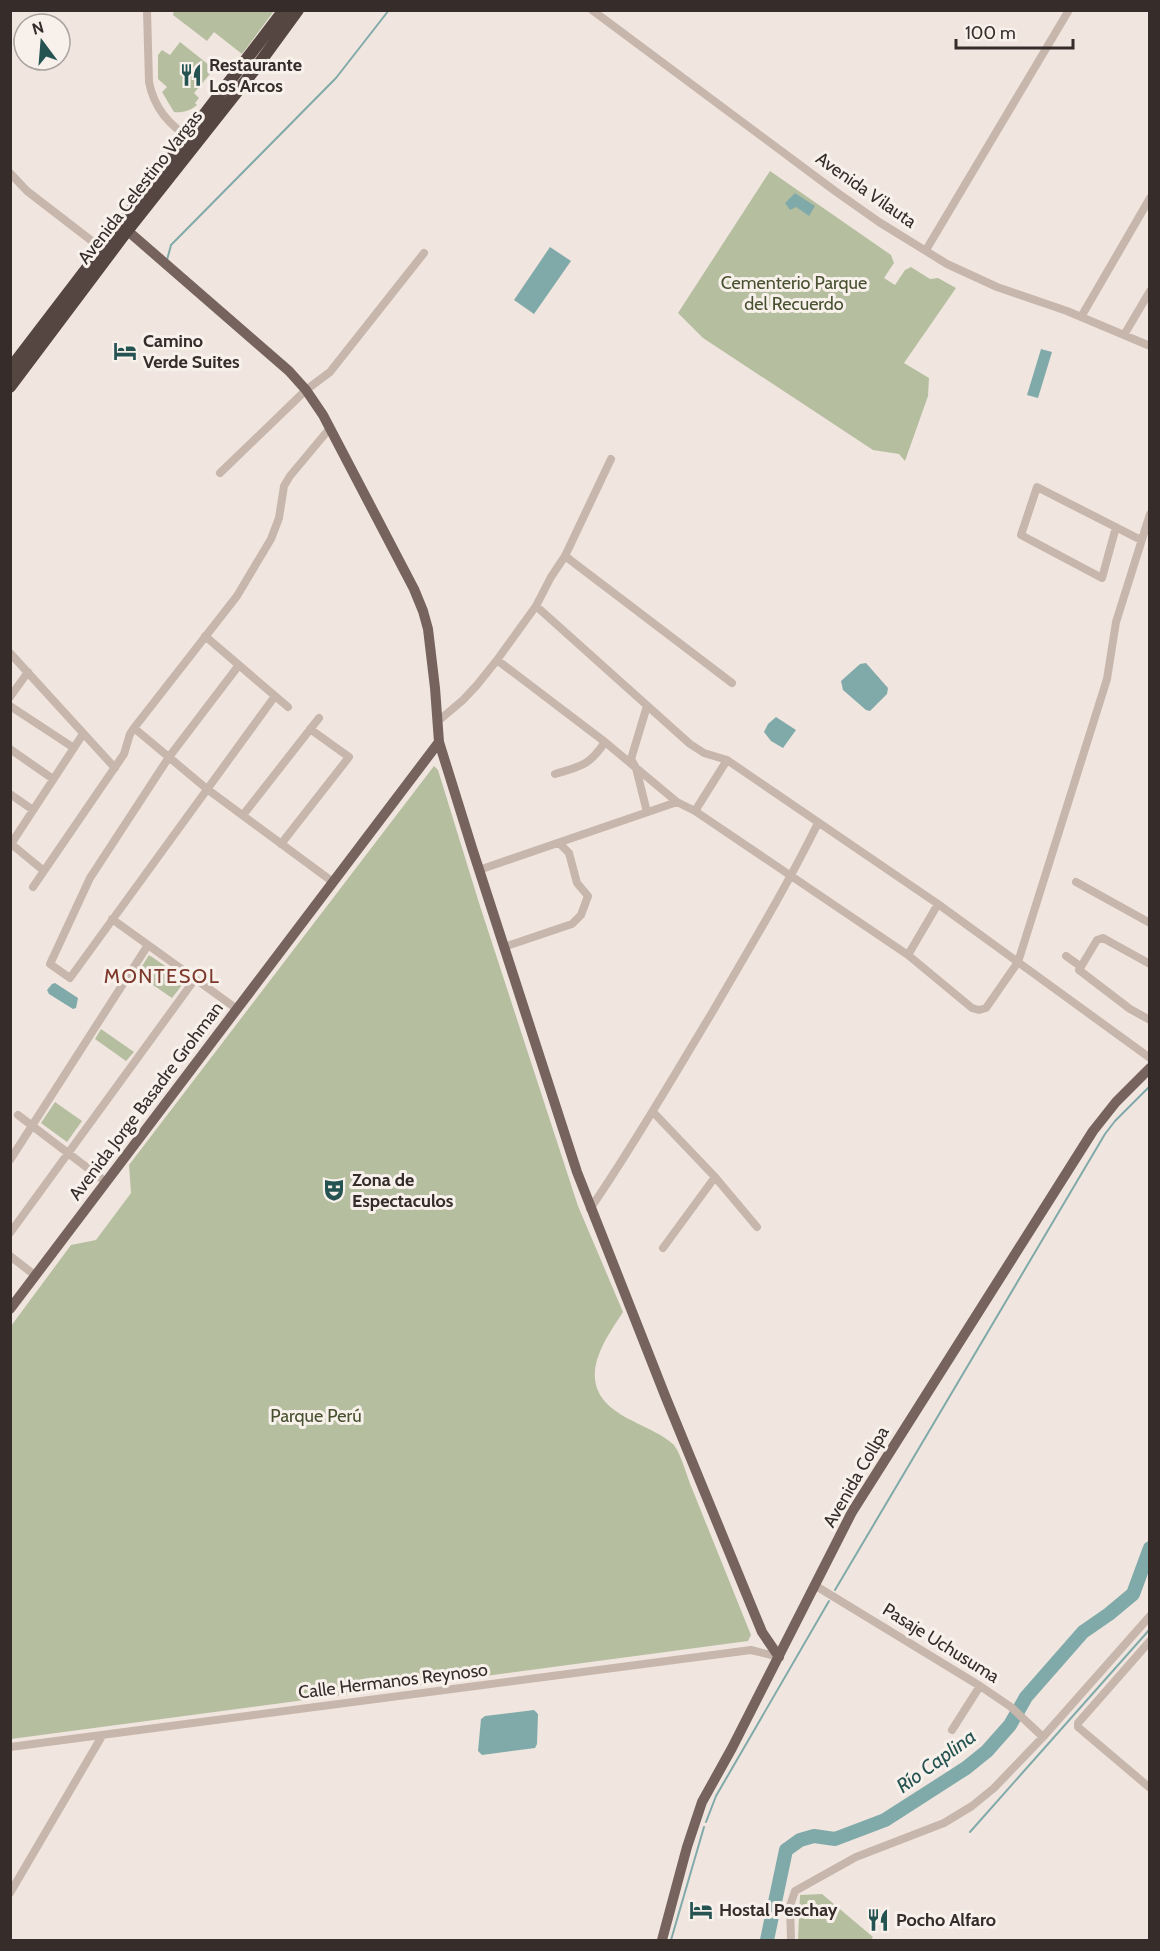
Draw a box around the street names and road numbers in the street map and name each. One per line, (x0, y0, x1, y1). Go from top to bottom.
street label: Avenida Celestino Vargas (73, 106, 207, 268)
street label: Avenida Vilauta (812, 147, 921, 233)
street label: Avenida Jorge Basadre Grohman (64, 997, 228, 1205)
street label: Avenida Collpa (818, 1422, 894, 1531)
street label: Pasaje Uchusuma (879, 1598, 1004, 1688)
street label: Calle Hermanos Reynoso (297, 1658, 489, 1704)

